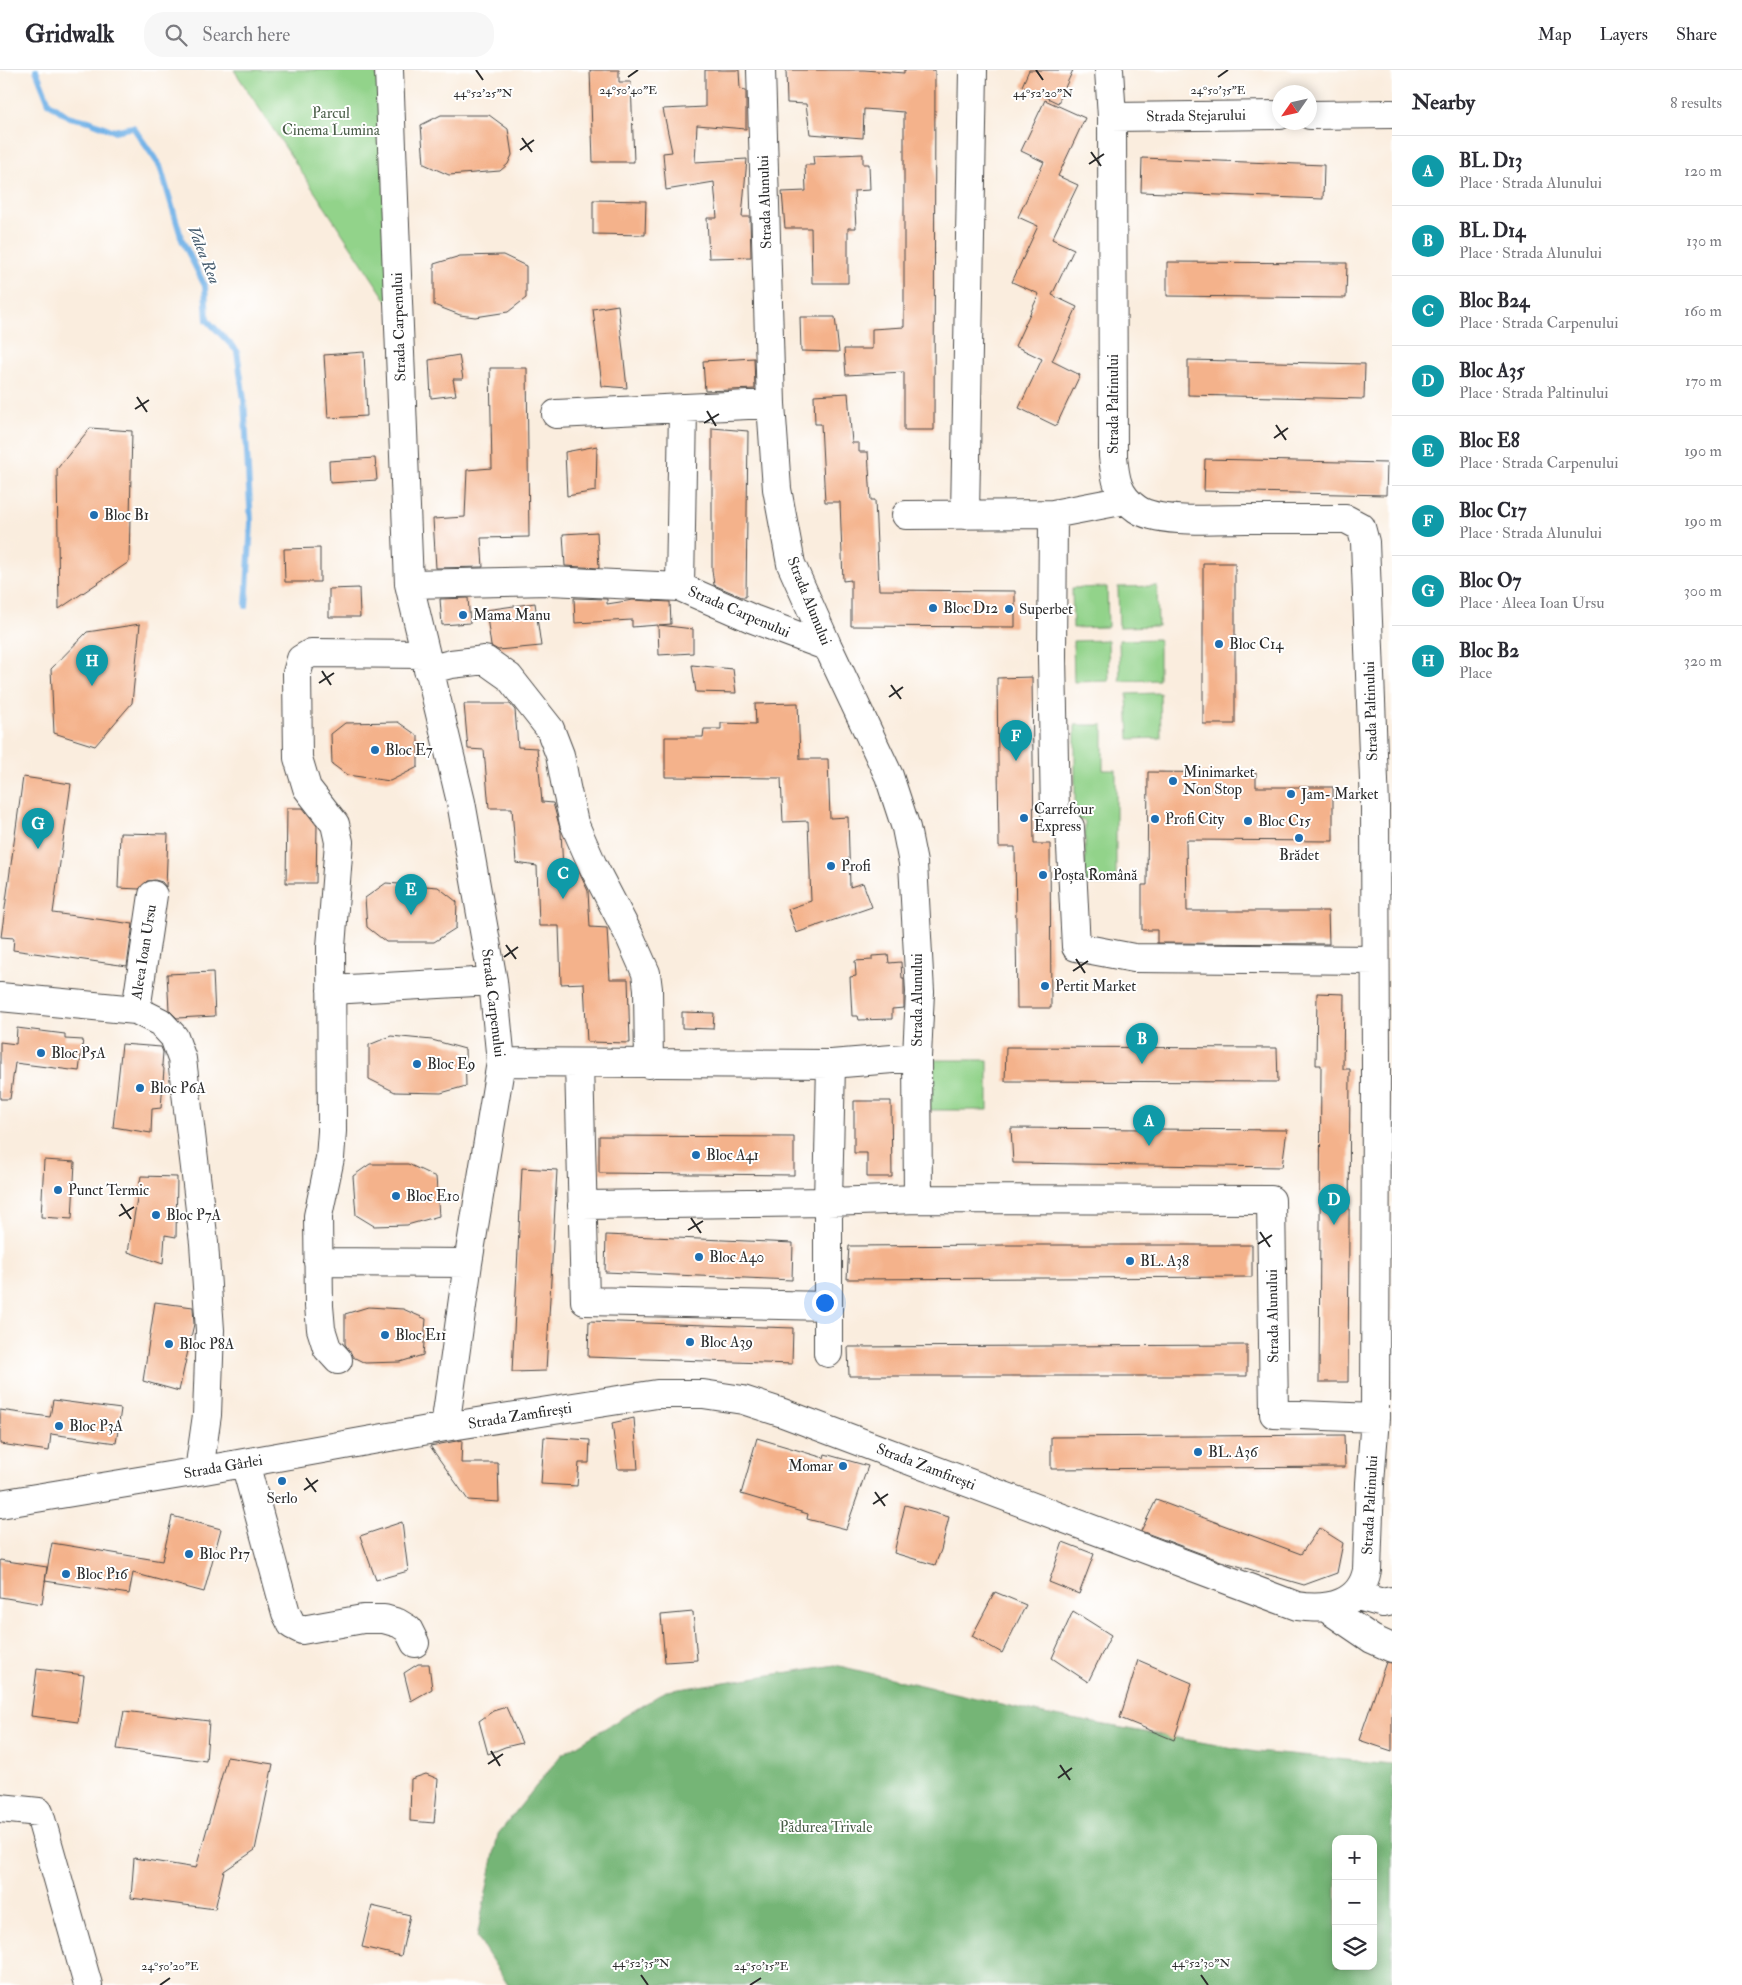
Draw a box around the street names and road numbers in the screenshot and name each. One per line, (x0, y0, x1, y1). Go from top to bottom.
street label: Strada Stejarului (1146, 106, 1246, 126)
street label: Strada Alunului (754, 155, 776, 249)
street label: Strada Carpenului (388, 272, 411, 382)
street label: Strada Paltinului (1104, 354, 1123, 454)
street label: Strada Alunului (783, 554, 835, 648)
street label: Strada Carpenului (685, 582, 793, 643)
street label: Strada Paltinului (1360, 661, 1382, 761)
street label: Aleea Ioan Ursu (127, 903, 161, 1002)
street label: Strada Carpenului (476, 948, 509, 1058)
street label: Strada Alunului (908, 953, 927, 1047)
street label: Strada Alunului (1263, 1269, 1283, 1363)
street label: Strada Zamfirești (467, 1398, 573, 1434)
street label: Strada Zamfirești (874, 1439, 978, 1495)
street label: Strada Gârlei (182, 1451, 264, 1483)
street label: Strada Paltinului (1358, 1455, 1382, 1555)

